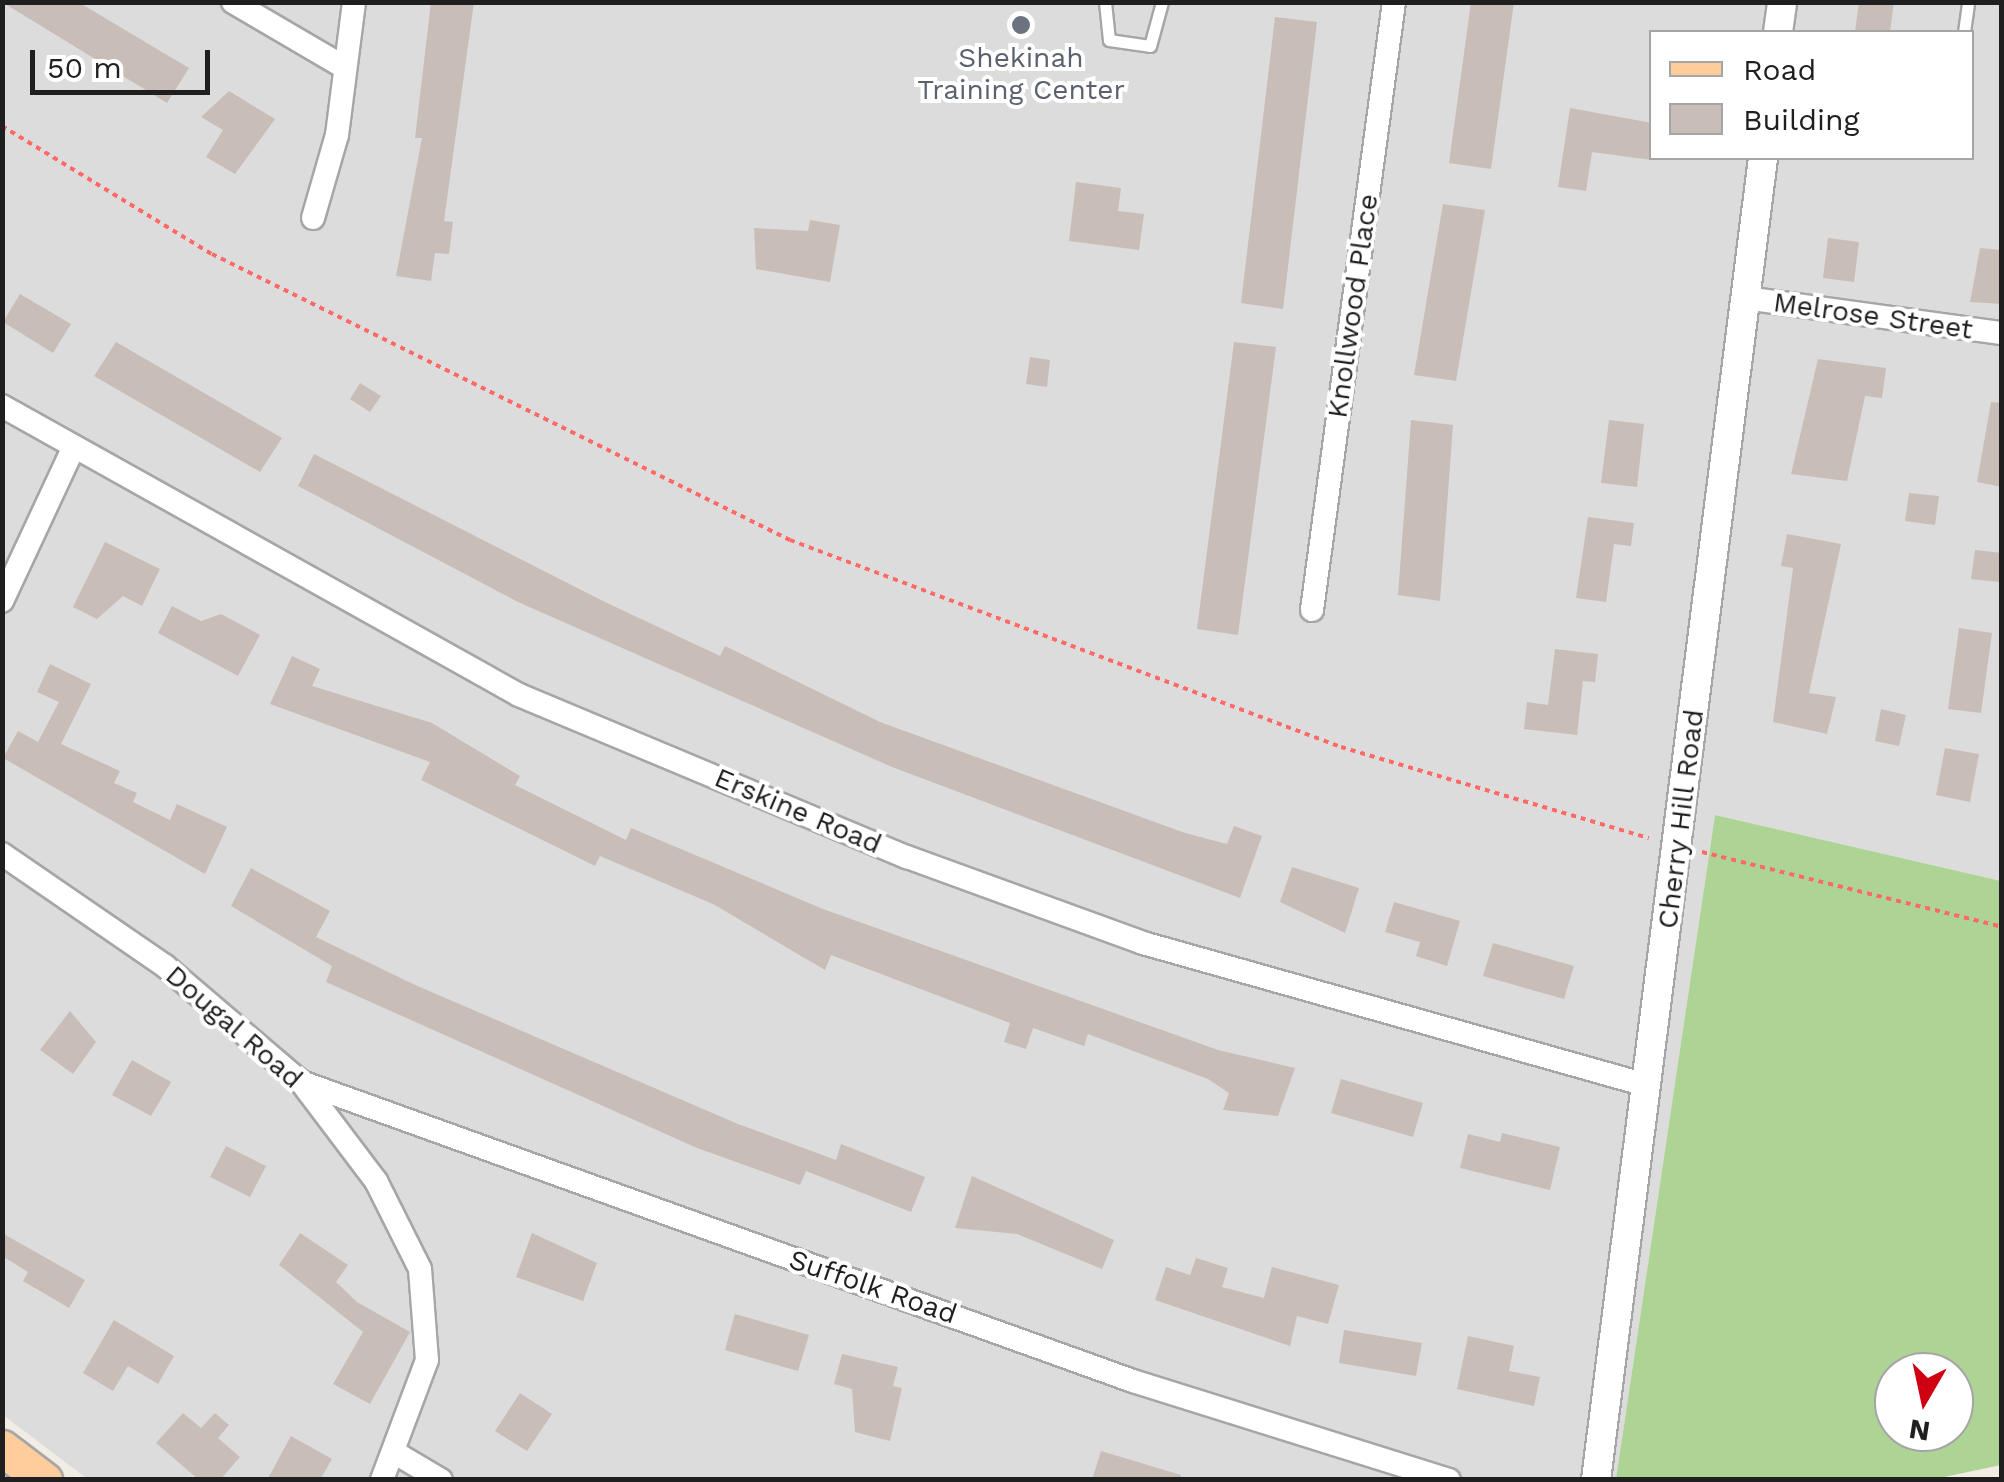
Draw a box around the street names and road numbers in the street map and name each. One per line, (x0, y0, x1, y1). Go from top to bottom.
street label: Knollwood Place (1321, 192, 1385, 420)
street label: Melrose Street (1771, 285, 1975, 347)
street label: Cherry Hill Road (1651, 706, 1711, 932)
street label: Erskine Road (709, 761, 887, 861)
street label: Dougal Road (158, 958, 310, 1096)
street label: Suffolk Road (784, 1242, 962, 1332)

